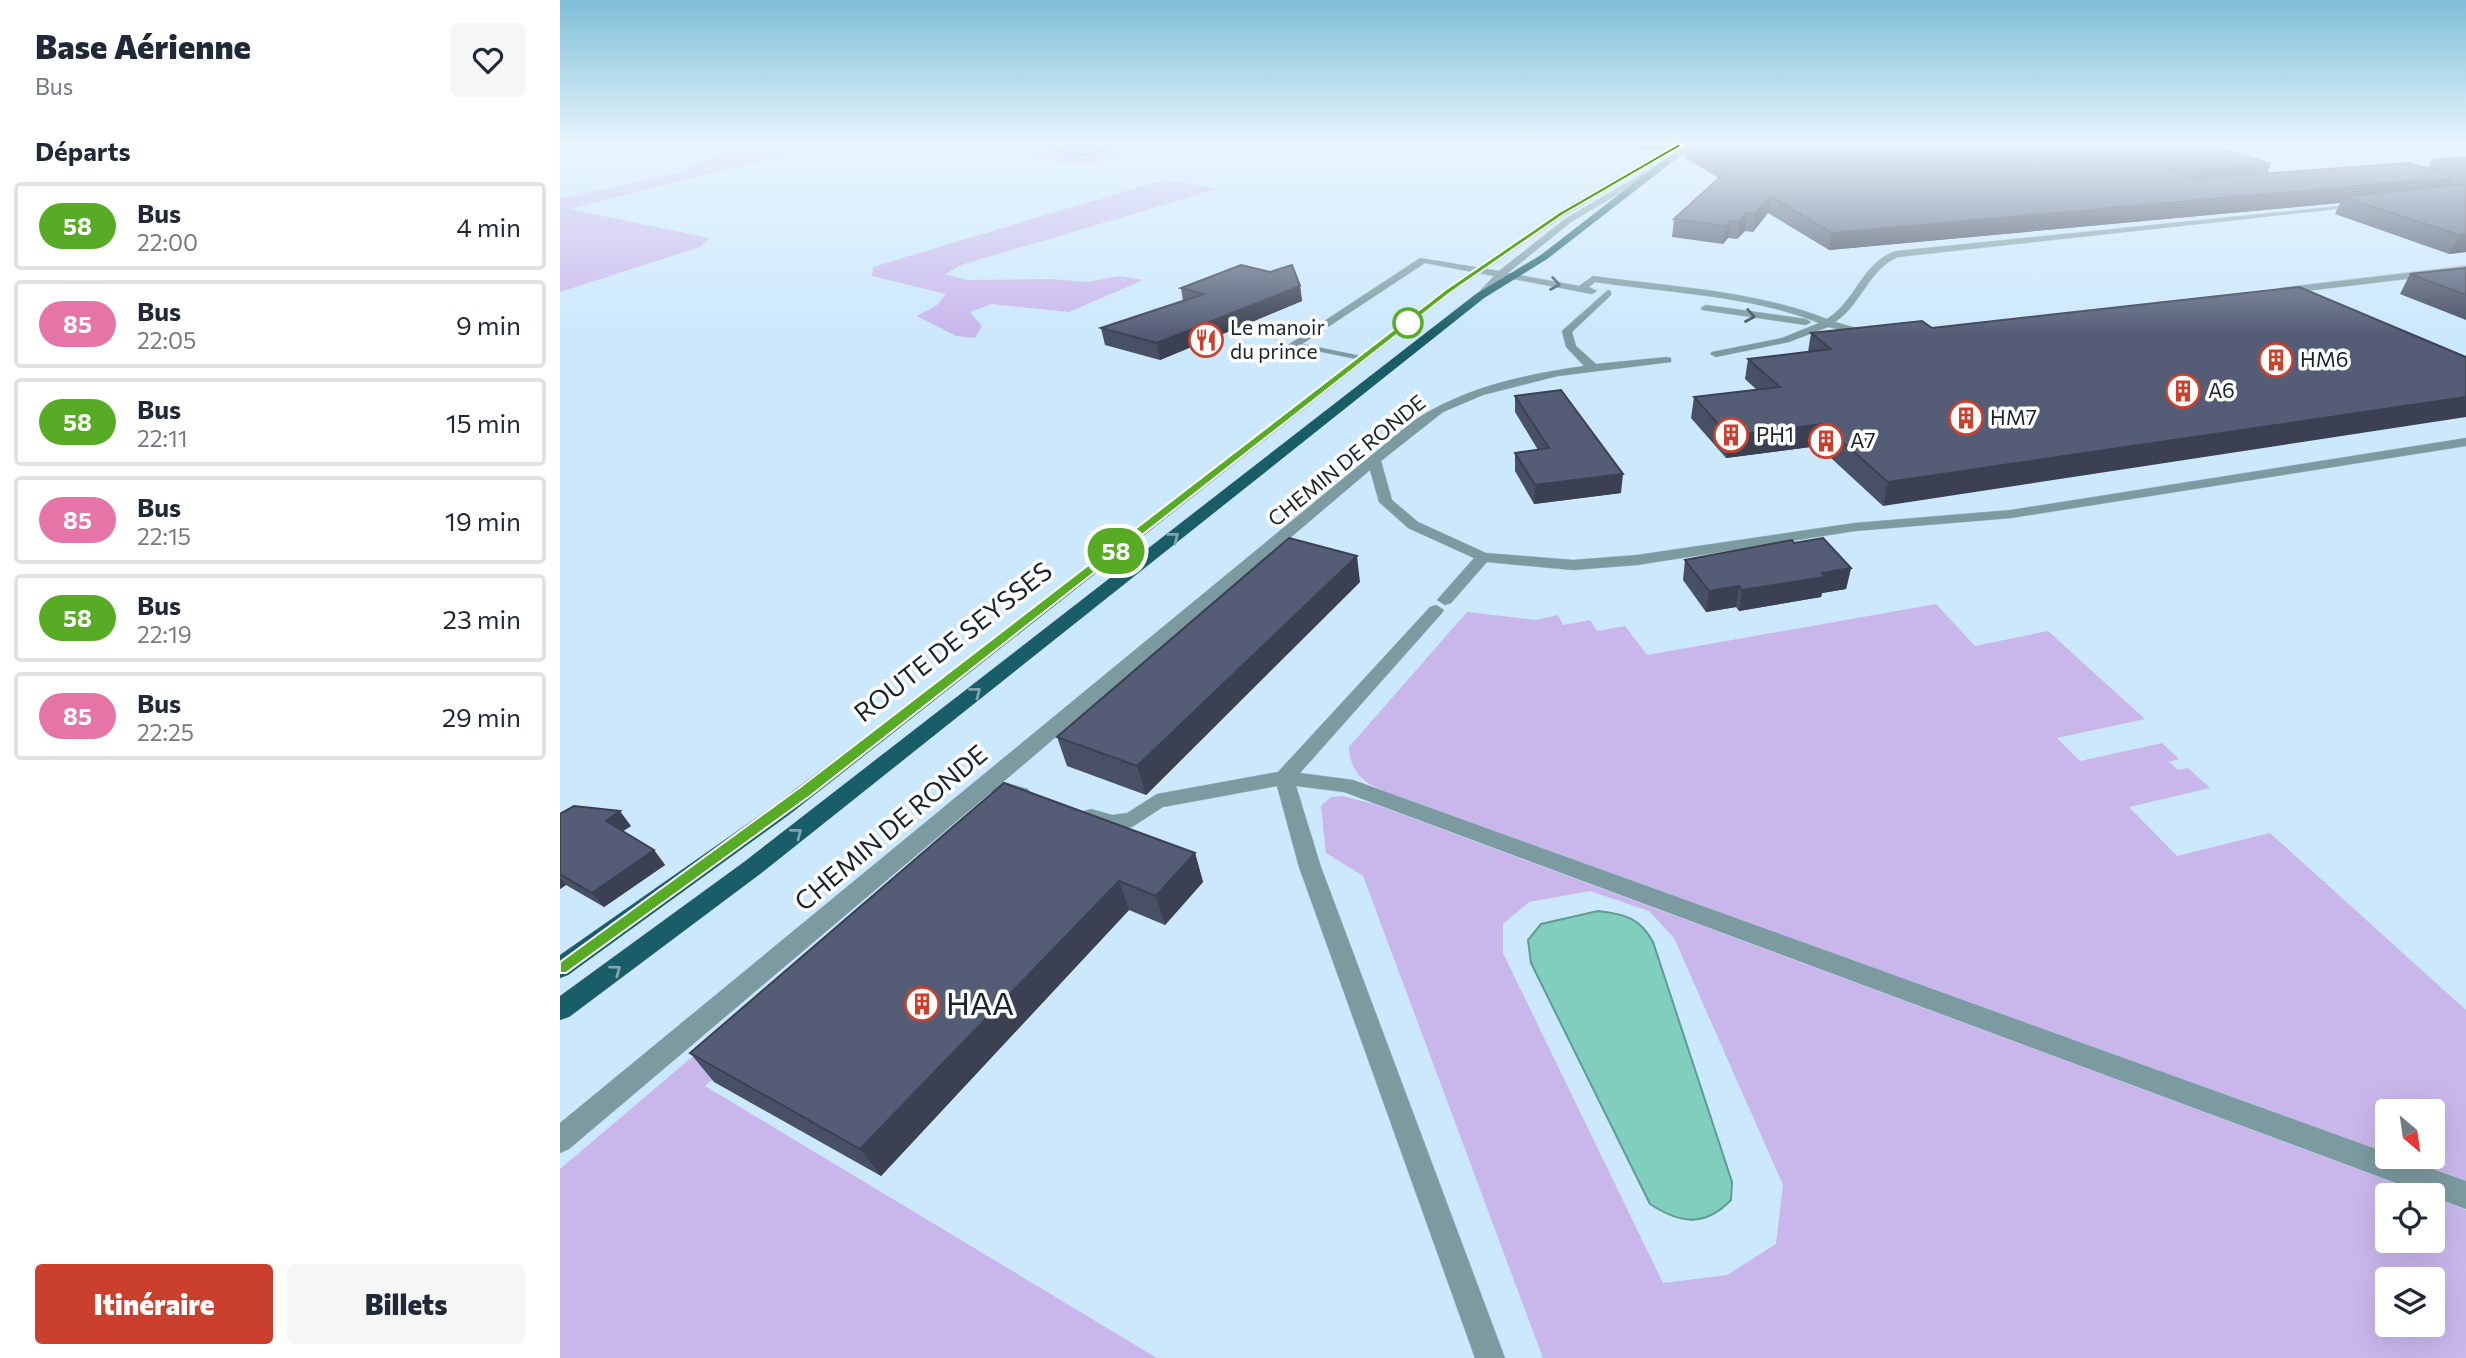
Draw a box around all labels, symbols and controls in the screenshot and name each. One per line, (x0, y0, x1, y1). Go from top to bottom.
button: heart (451, 23, 525, 97)
text: Base Aérienne (35, 25, 251, 66)
text: Bus (35, 72, 73, 100)
text: Départs (35, 135, 131, 166)
text: Bus (137, 197, 181, 228)
text: 58 (63, 211, 92, 240)
text: 4 min (456, 211, 521, 242)
text: 22:00 (137, 228, 198, 256)
one-way arrow (1549, 276, 1561, 291)
text: Bus (137, 295, 181, 326)
unlabelled marker (1393, 308, 1423, 338)
one-way arrow (1744, 308, 1756, 323)
text: 85 (63, 309, 92, 338)
text: 9 min (456, 309, 521, 340)
place label: Le manoir du prince (1230, 314, 1325, 363)
restaurant icon: Le manoir du prince (1187, 321, 1225, 359)
text: 22:05 (137, 326, 196, 354)
building icon: HM6 (2257, 341, 2295, 379)
place label: HM6 (2300, 346, 2349, 371)
building icon: A6 (2164, 372, 2202, 410)
place label: A6 (2208, 377, 2235, 402)
street label: CHEMIN DE RONDE (1262, 389, 1430, 531)
text: Bus (137, 393, 181, 424)
building icon: HM7 (1947, 399, 1985, 437)
place label: HM7 (1990, 404, 2037, 429)
text: 58 (63, 407, 92, 436)
text: 15 min (446, 407, 521, 438)
building icon: PH1 (1712, 416, 1750, 454)
place label: PH1 (1756, 421, 1794, 446)
building icon: A7 (1807, 422, 1845, 460)
text: 22:11 (137, 424, 188, 452)
place label: A7 (1850, 427, 1876, 452)
text: Bus (137, 491, 181, 522)
text: 85 (63, 505, 92, 534)
text: 19 min (445, 505, 521, 536)
text: 22:15 (137, 522, 191, 550)
line badge: 58 (1084, 528, 1148, 574)
one-way arrow (1166, 532, 1179, 545)
text: 58 (1102, 536, 1130, 565)
street label: ROUTE DE SEYSSES (847, 554, 1057, 728)
text: Bus (137, 589, 181, 620)
text: 58 (63, 603, 92, 632)
text: 23 min (443, 603, 521, 634)
text: 22:19 (137, 620, 192, 648)
text: Bus (137, 687, 181, 718)
one-way arrow (968, 688, 980, 701)
text: 85 (63, 701, 92, 730)
text: 29 min (442, 701, 521, 732)
text: 22:25 (137, 718, 194, 746)
street label: CHEMIN DE RONDE (788, 737, 992, 916)
one-way arrow (789, 828, 802, 841)
one-way arrow (608, 966, 621, 978)
place label: HAA (946, 982, 1014, 1022)
building icon: HAA (903, 985, 941, 1023)
north arrow (2375, 1099, 2445, 1169)
map controls (2375, 1099, 2445, 1337)
button: locate (2375, 1183, 2445, 1253)
button: Itinéraire (35, 1264, 273, 1344)
button: Billets (287, 1264, 525, 1344)
button: layers (2375, 1267, 2445, 1337)

